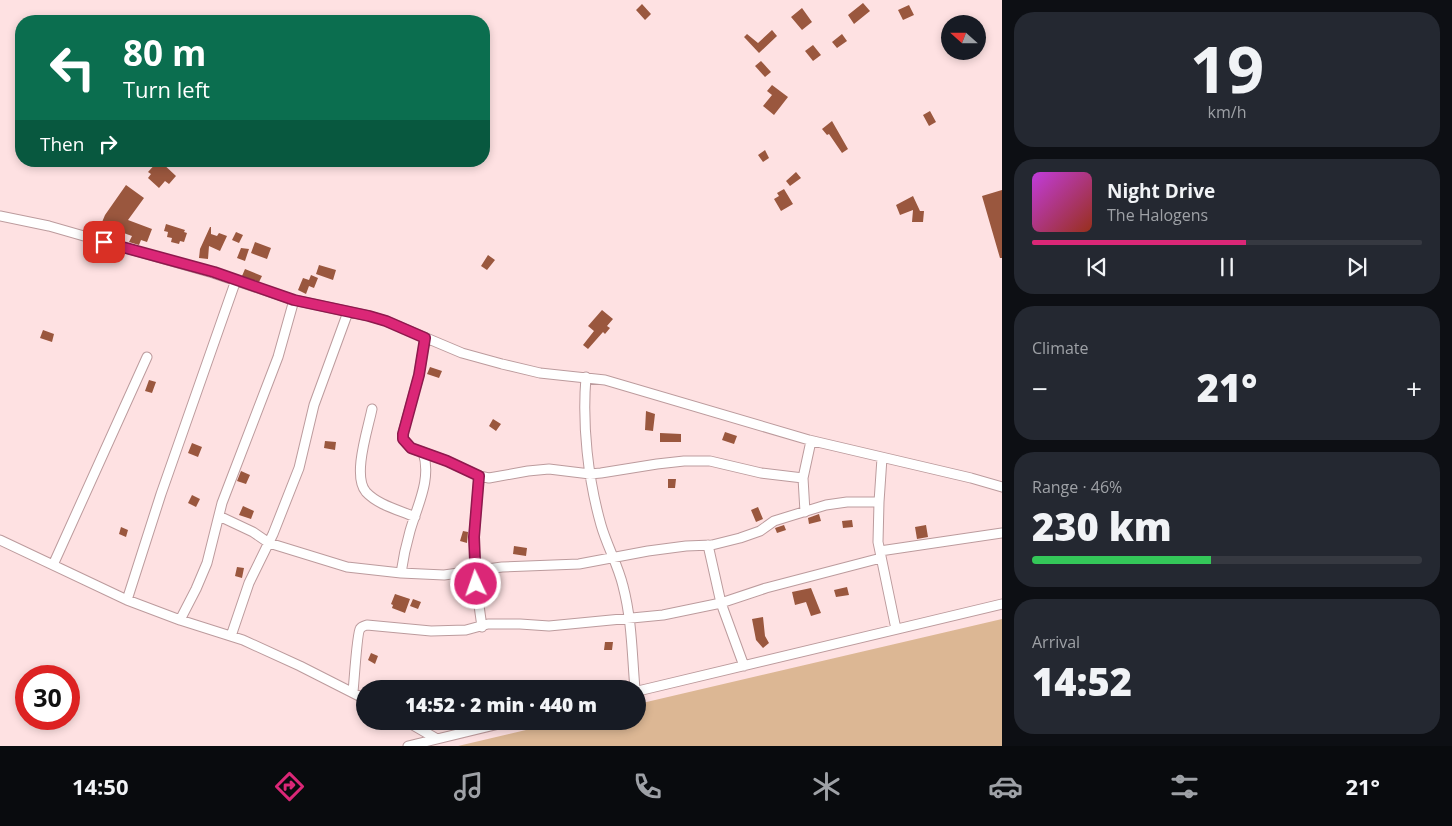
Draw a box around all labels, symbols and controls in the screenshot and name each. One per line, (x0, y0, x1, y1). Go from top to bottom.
north arrow (941, 15, 986, 60)
map controls (941, 15, 986, 60)
text: 19 (1190, 24, 1264, 112)
text: 80 m (123, 29, 206, 76)
icon: left (40, 35, 105, 100)
text: Turn left (123, 74, 210, 104)
text: km/h (1208, 101, 1246, 123)
icon: right (94, 130, 122, 158)
text: Then (40, 131, 84, 157)
text: Night Drive (1107, 178, 1215, 204)
text: The Halogens (1107, 204, 1208, 226)
pin (83, 221, 125, 263)
icon: arrive (90, 228, 118, 256)
icon: previous (1083, 253, 1111, 281)
icon: pause (1213, 253, 1241, 281)
icon: next (1343, 253, 1371, 281)
text: Climate (1032, 337, 1089, 359)
text: 21° (1197, 361, 1257, 413)
text: − (1032, 369, 1048, 407)
text: + (1406, 369, 1422, 407)
text: Range · 46% (1032, 476, 1122, 498)
text: 230 km (1032, 500, 1172, 552)
position arrow (449, 557, 501, 609)
text: Arrival (1032, 631, 1080, 653)
text: 14:52 (1032, 655, 1132, 707)
speed limit sign: 30 (15, 665, 80, 730)
text: 14:52 · 2 min · 440 m (405, 692, 597, 718)
icon: directions (272, 769, 307, 804)
icon: music (451, 769, 486, 804)
icon: phone (630, 769, 665, 804)
icon: climate (809, 769, 844, 804)
icon: car (988, 769, 1023, 804)
icon: filters (1167, 769, 1202, 804)
text: 14:50 (72, 771, 129, 801)
text: 21° (1345, 771, 1380, 801)

